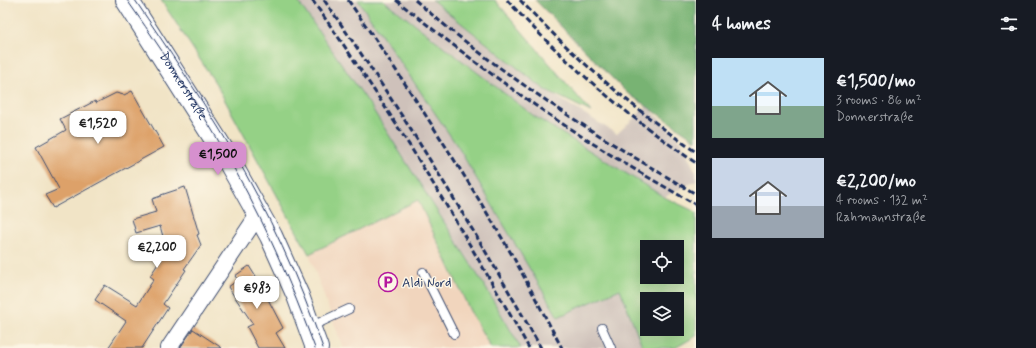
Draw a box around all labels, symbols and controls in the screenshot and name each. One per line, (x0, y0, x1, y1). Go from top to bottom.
text: 4 homes (712, 13, 771, 35)
icon: filters (998, 13, 1020, 35)
street label: Donnerstraße (155, 49, 211, 124)
text: €1,500/mo (836, 70, 915, 92)
icon: home (744, 74, 792, 122)
text: 3 rooms · 86 m² (836, 92, 922, 109)
text: Donnerstraße (836, 109, 914, 126)
pin: €1,520 (65, 111, 131, 145)
text: €1,520 (78, 115, 118, 132)
pin: €1,500 (185, 142, 251, 176)
text: €1,500 (198, 146, 238, 163)
text: €2,200/mo (836, 170, 916, 192)
icon: home (744, 174, 792, 222)
text: 4 rooms · 132 m² (836, 192, 928, 209)
text: Rahmannstraße (836, 209, 926, 226)
pin: €2,200 (124, 235, 190, 269)
text: €2,200 (137, 239, 177, 256)
map controls (640, 240, 684, 336)
button: locate (640, 240, 684, 284)
parking icon: Aldi Nord (377, 271, 399, 293)
place label: Aldi Nord (402, 275, 452, 292)
pin: €983 (233, 276, 281, 310)
text: €983 (243, 280, 271, 297)
button: layers (640, 292, 684, 336)

